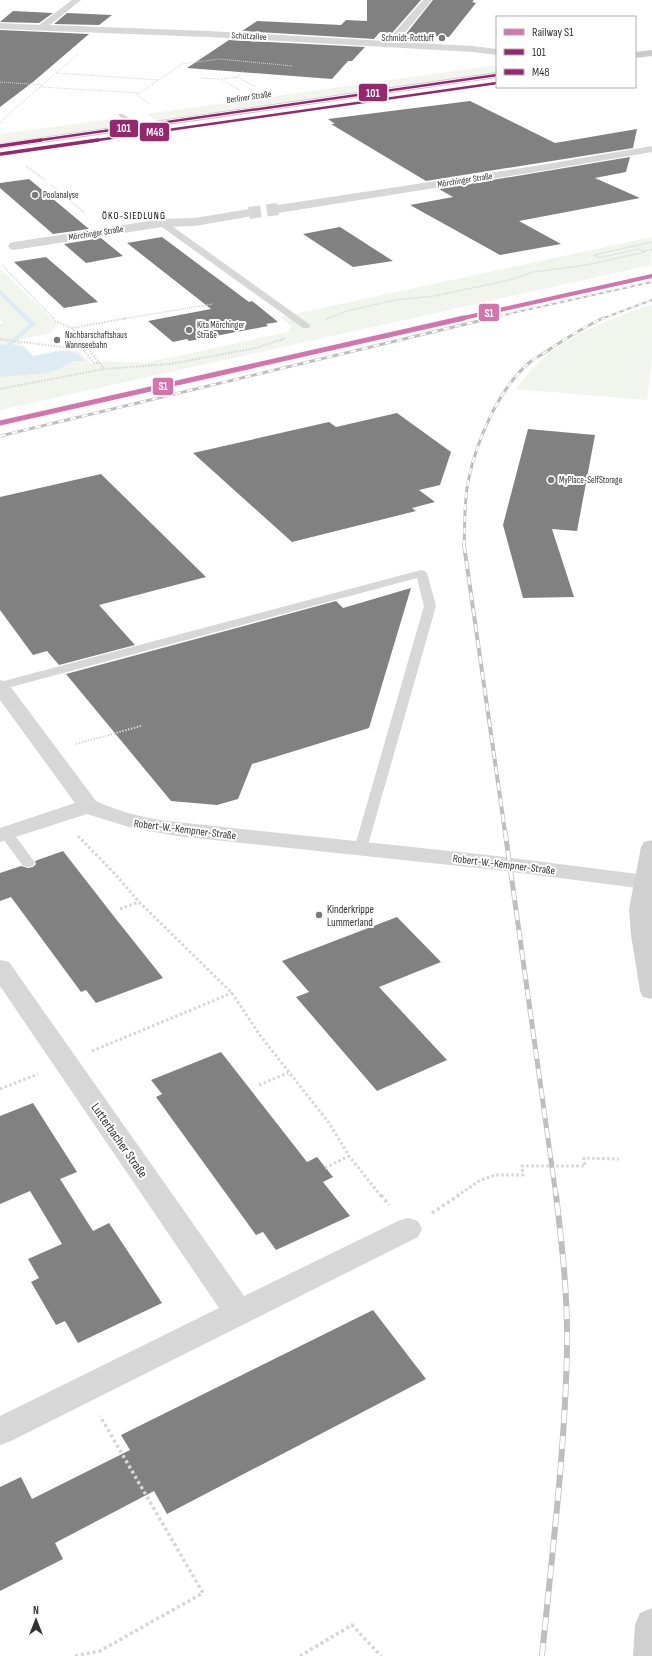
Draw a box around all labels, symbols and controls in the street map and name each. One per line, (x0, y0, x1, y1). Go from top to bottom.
legend (496, 16, 636, 88)
text: Railway S1 (532, 25, 574, 40)
street label: Schützallee (231, 30, 267, 43)
place label: Schmidt-Rottluff (382, 33, 435, 44)
marker: Schmidt-Rottluff (437, 33, 447, 43)
text: 101 (532, 45, 547, 60)
text: M48 (532, 65, 549, 80)
line badge: 101 (358, 83, 388, 102)
text: 101 (366, 87, 381, 100)
street label: Berliner Straße (226, 89, 273, 106)
line badge: 101 (109, 119, 139, 138)
text: 101 (117, 122, 132, 135)
line badge: M48 (139, 122, 170, 142)
text: M48 (146, 126, 164, 139)
street label: Mörchinger Straße (437, 171, 494, 190)
marker: Poolanalyse (30, 190, 40, 200)
place label: Poolanalyse (43, 190, 79, 201)
district label: ÖKO-SIEDLUNG (102, 210, 166, 222)
street label: Mörchinger Straße (68, 224, 125, 243)
line badge: S1 (478, 303, 500, 322)
text: S1 (484, 307, 494, 320)
place label: Kita Mörchinger Straße (197, 320, 245, 341)
marker: Kita Mörchinger Straße (184, 325, 194, 335)
place label: Nachbarschaftshaus Wannseebahn (65, 330, 127, 351)
marker: Nachbarschaftshaus Wannseebahn (52, 335, 62, 345)
line badge: S1 (152, 377, 174, 396)
text: S1 (158, 380, 168, 393)
marker: MyPlace-SelfStorage (546, 475, 556, 485)
place label: MyPlace-SelfStorage (559, 475, 623, 486)
street label: Robert-W.-Kempner-Straße (133, 817, 237, 842)
street label: Robert-W.-Kempner-Straße (452, 852, 556, 877)
place label: Kinderkrippe Lummerland (327, 903, 374, 929)
marker: Kinderkrippe Lummerland (314, 910, 324, 920)
street label: Lutterbacher Straße (87, 1100, 151, 1181)
north arrow (16, 1600, 56, 1640)
text: N (33, 1604, 39, 1617)

